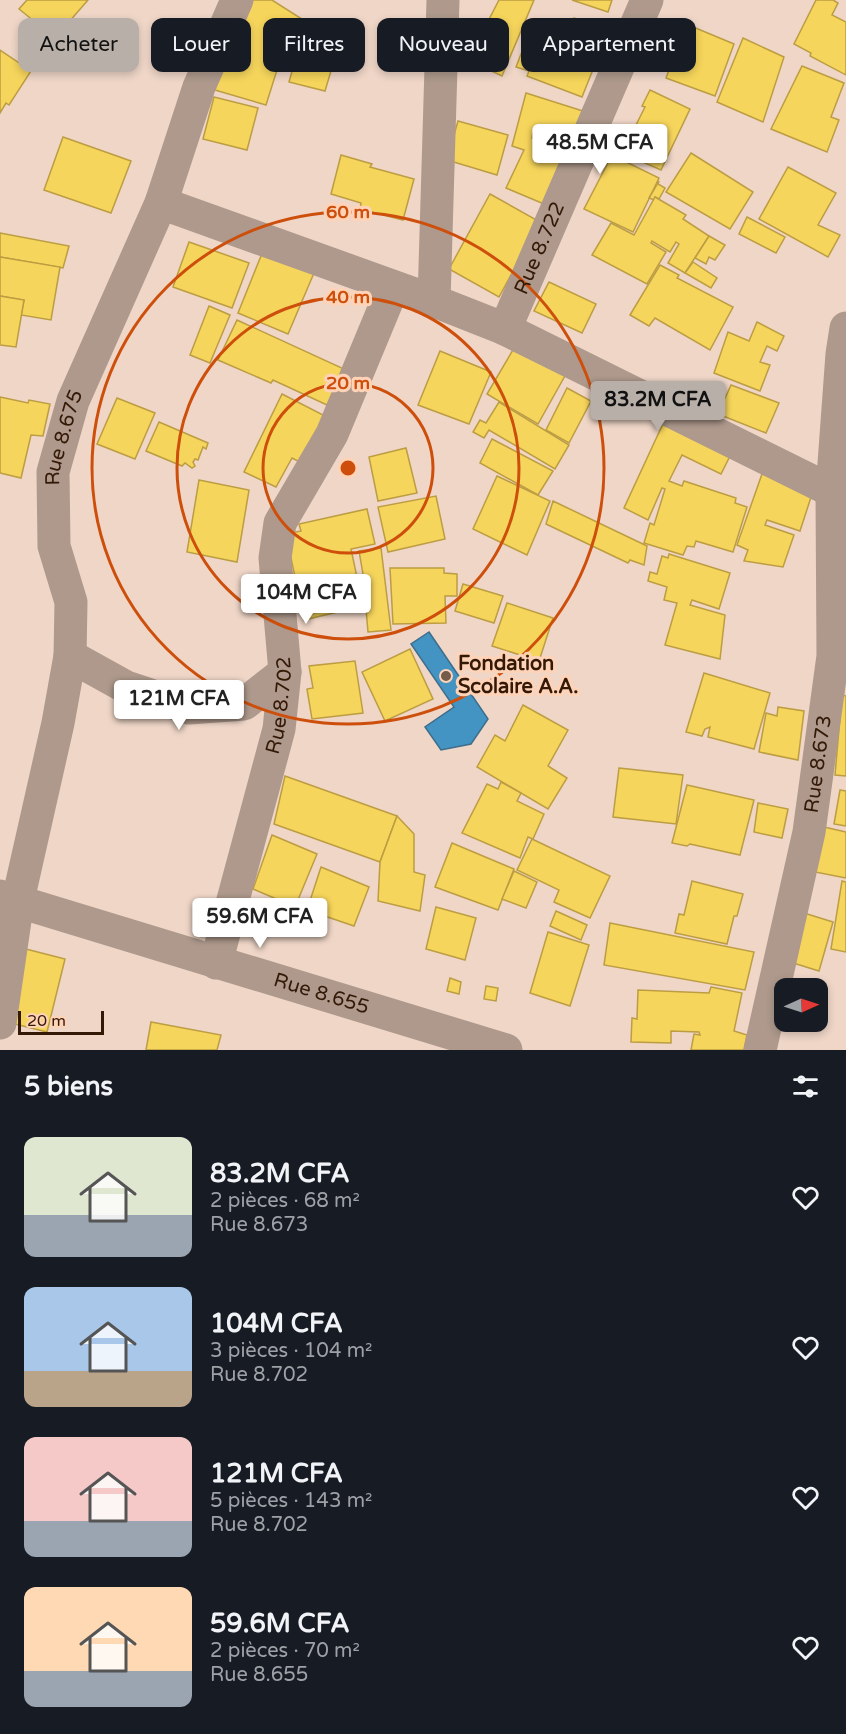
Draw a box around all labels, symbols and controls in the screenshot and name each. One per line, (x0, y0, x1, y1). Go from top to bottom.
chip: Acheter (18, 18, 139, 72)
chip: Louer (151, 18, 251, 72)
chip: Filtres (263, 18, 365, 72)
chip: Nouveau (377, 18, 509, 72)
chip: Appartement (521, 18, 696, 72)
pin: 48.5M CFA (531, 124, 669, 175)
text: 48.5M CFA (546, 131, 654, 155)
street label: Rue 8.722 (509, 198, 570, 298)
text: 60 m (326, 201, 370, 223)
text: 40 m (326, 286, 370, 308)
text: 20 m (326, 372, 370, 394)
pin: 83.2M CFA (589, 381, 727, 432)
street label: Rue 8.675 (41, 386, 88, 486)
text: 83.2M CFA (604, 388, 712, 412)
centre of rings (338, 458, 358, 478)
pin: 104M CFA (244, 574, 368, 625)
text: 104M CFA (255, 581, 357, 605)
place label: Fondation Scolaire A.A. (458, 652, 578, 699)
street label: Rue 8.702 (261, 656, 297, 757)
marker: Fondation Scolaire A.A. (439, 669, 453, 683)
pin: 121M CFA (117, 680, 241, 731)
text: 121M CFA (128, 687, 230, 711)
street label: Rue 8.673 (800, 714, 837, 814)
pin: 59.6M CFA (191, 898, 329, 949)
text: 59.6M CFA (206, 905, 314, 929)
street label: Rue 8.655 (271, 968, 372, 1020)
north arrow (774, 978, 828, 1032)
map controls (774, 978, 828, 1032)
scale bar (18, 1008, 104, 1036)
text: 20 m (27, 1011, 66, 1031)
icon: filters (789, 1070, 822, 1103)
text: 5 biens (24, 1071, 113, 1102)
text: 83.2M CFA (210, 1158, 350, 1189)
icon: home (72, 1161, 144, 1233)
icon: heart (789, 1181, 822, 1214)
text: 2 pièces · 68 m² (210, 1189, 360, 1213)
text: Rue 8.673 (210, 1213, 308, 1237)
text: 104M CFA (210, 1308, 343, 1339)
icon: home (72, 1311, 144, 1383)
icon: heart (789, 1331, 822, 1364)
text: 3 pièces · 104 m² (210, 1339, 372, 1363)
text: Rue 8.702 (210, 1363, 308, 1387)
text: 121M CFA (210, 1458, 343, 1489)
icon: home (72, 1461, 144, 1533)
icon: heart (789, 1481, 822, 1514)
text: 5 pièces · 143 m² (210, 1489, 372, 1513)
text: Rue 8.702 (210, 1513, 308, 1537)
text: 59.6M CFA (210, 1608, 350, 1639)
icon: home (72, 1611, 144, 1683)
icon: heart (789, 1631, 822, 1664)
text: 2 pièces · 70 m² (210, 1639, 360, 1663)
text: Rue 8.655 (210, 1663, 308, 1687)

